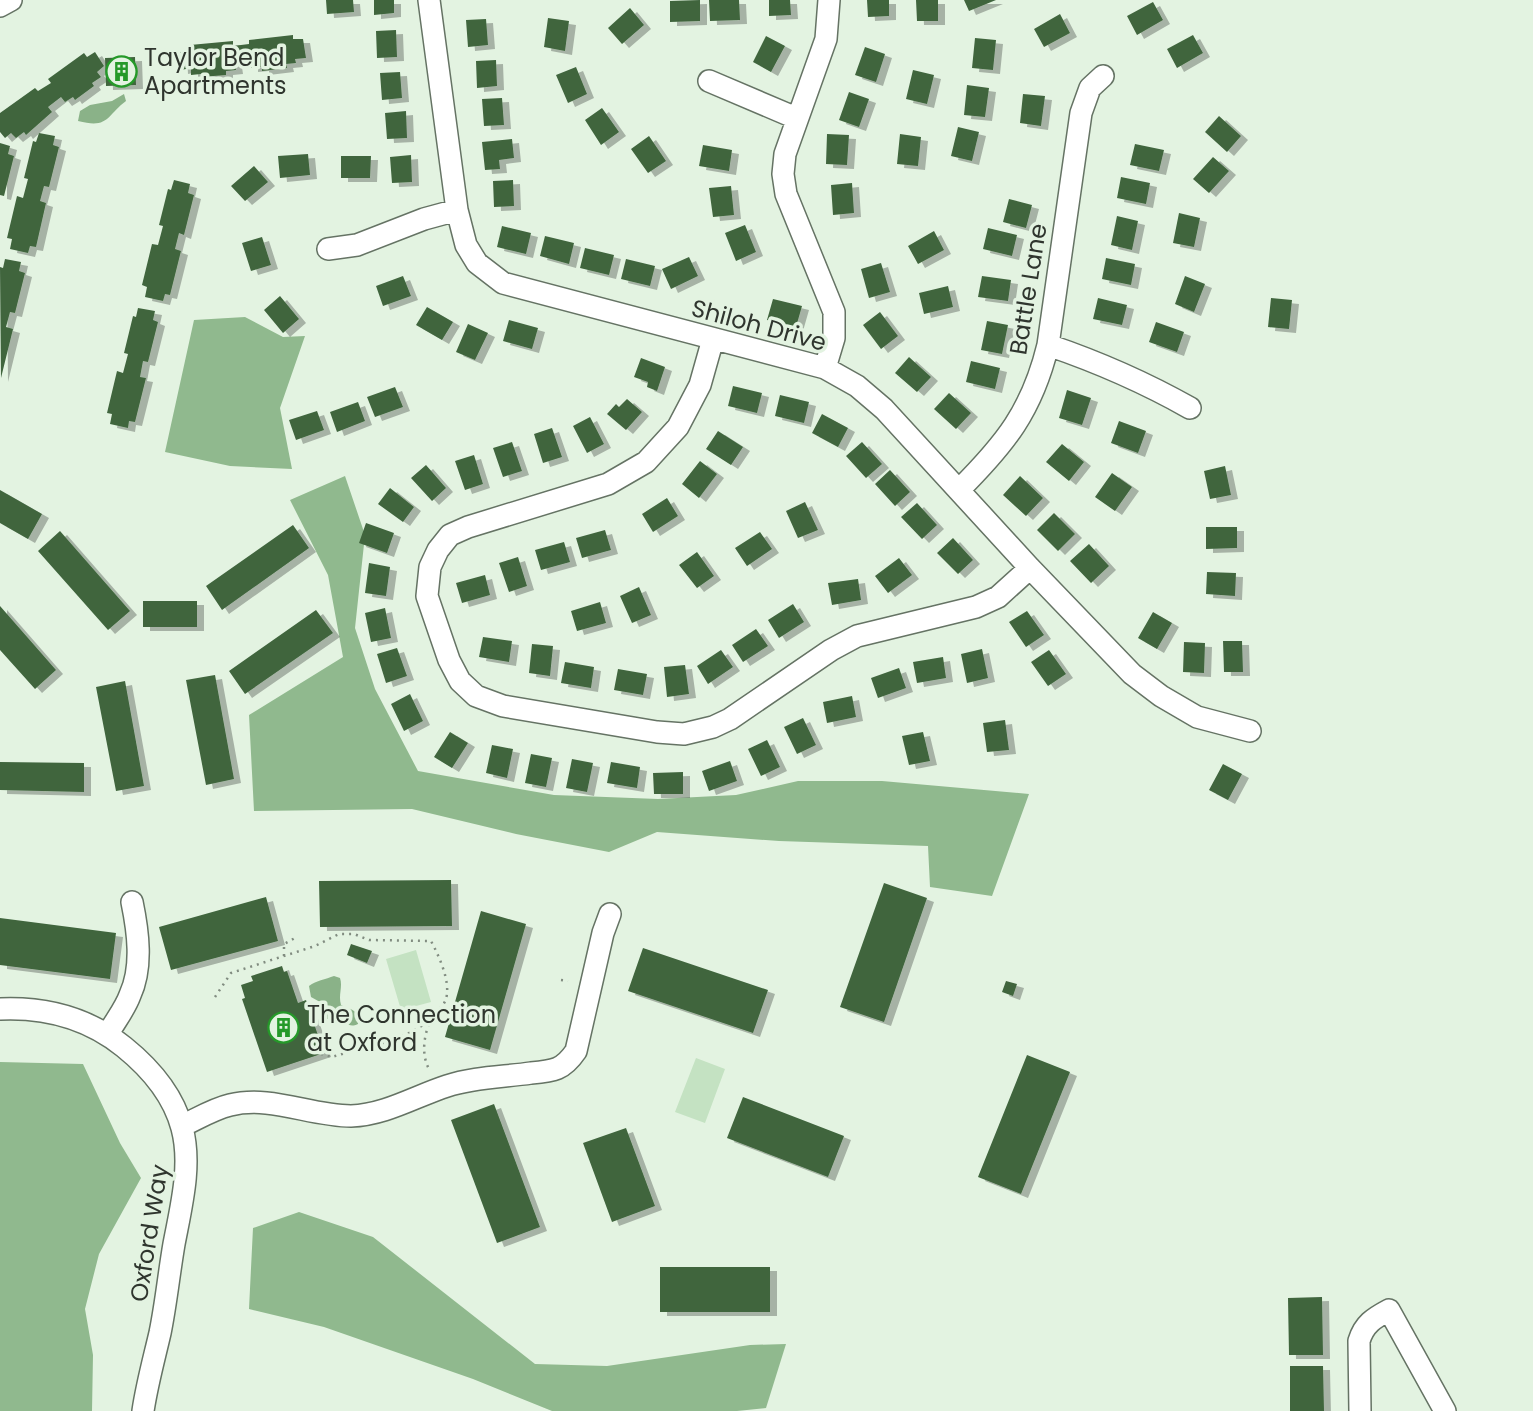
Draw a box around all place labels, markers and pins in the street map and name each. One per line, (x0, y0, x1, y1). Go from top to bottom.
place label: Taylor Bend Apartments (144, 41, 287, 102)
building icon: Taylor Bend Apartments (104, 54, 138, 88)
place label: The Connection at Oxford (307, 998, 496, 1059)
building icon: The Connection at Oxford (267, 1011, 301, 1045)

